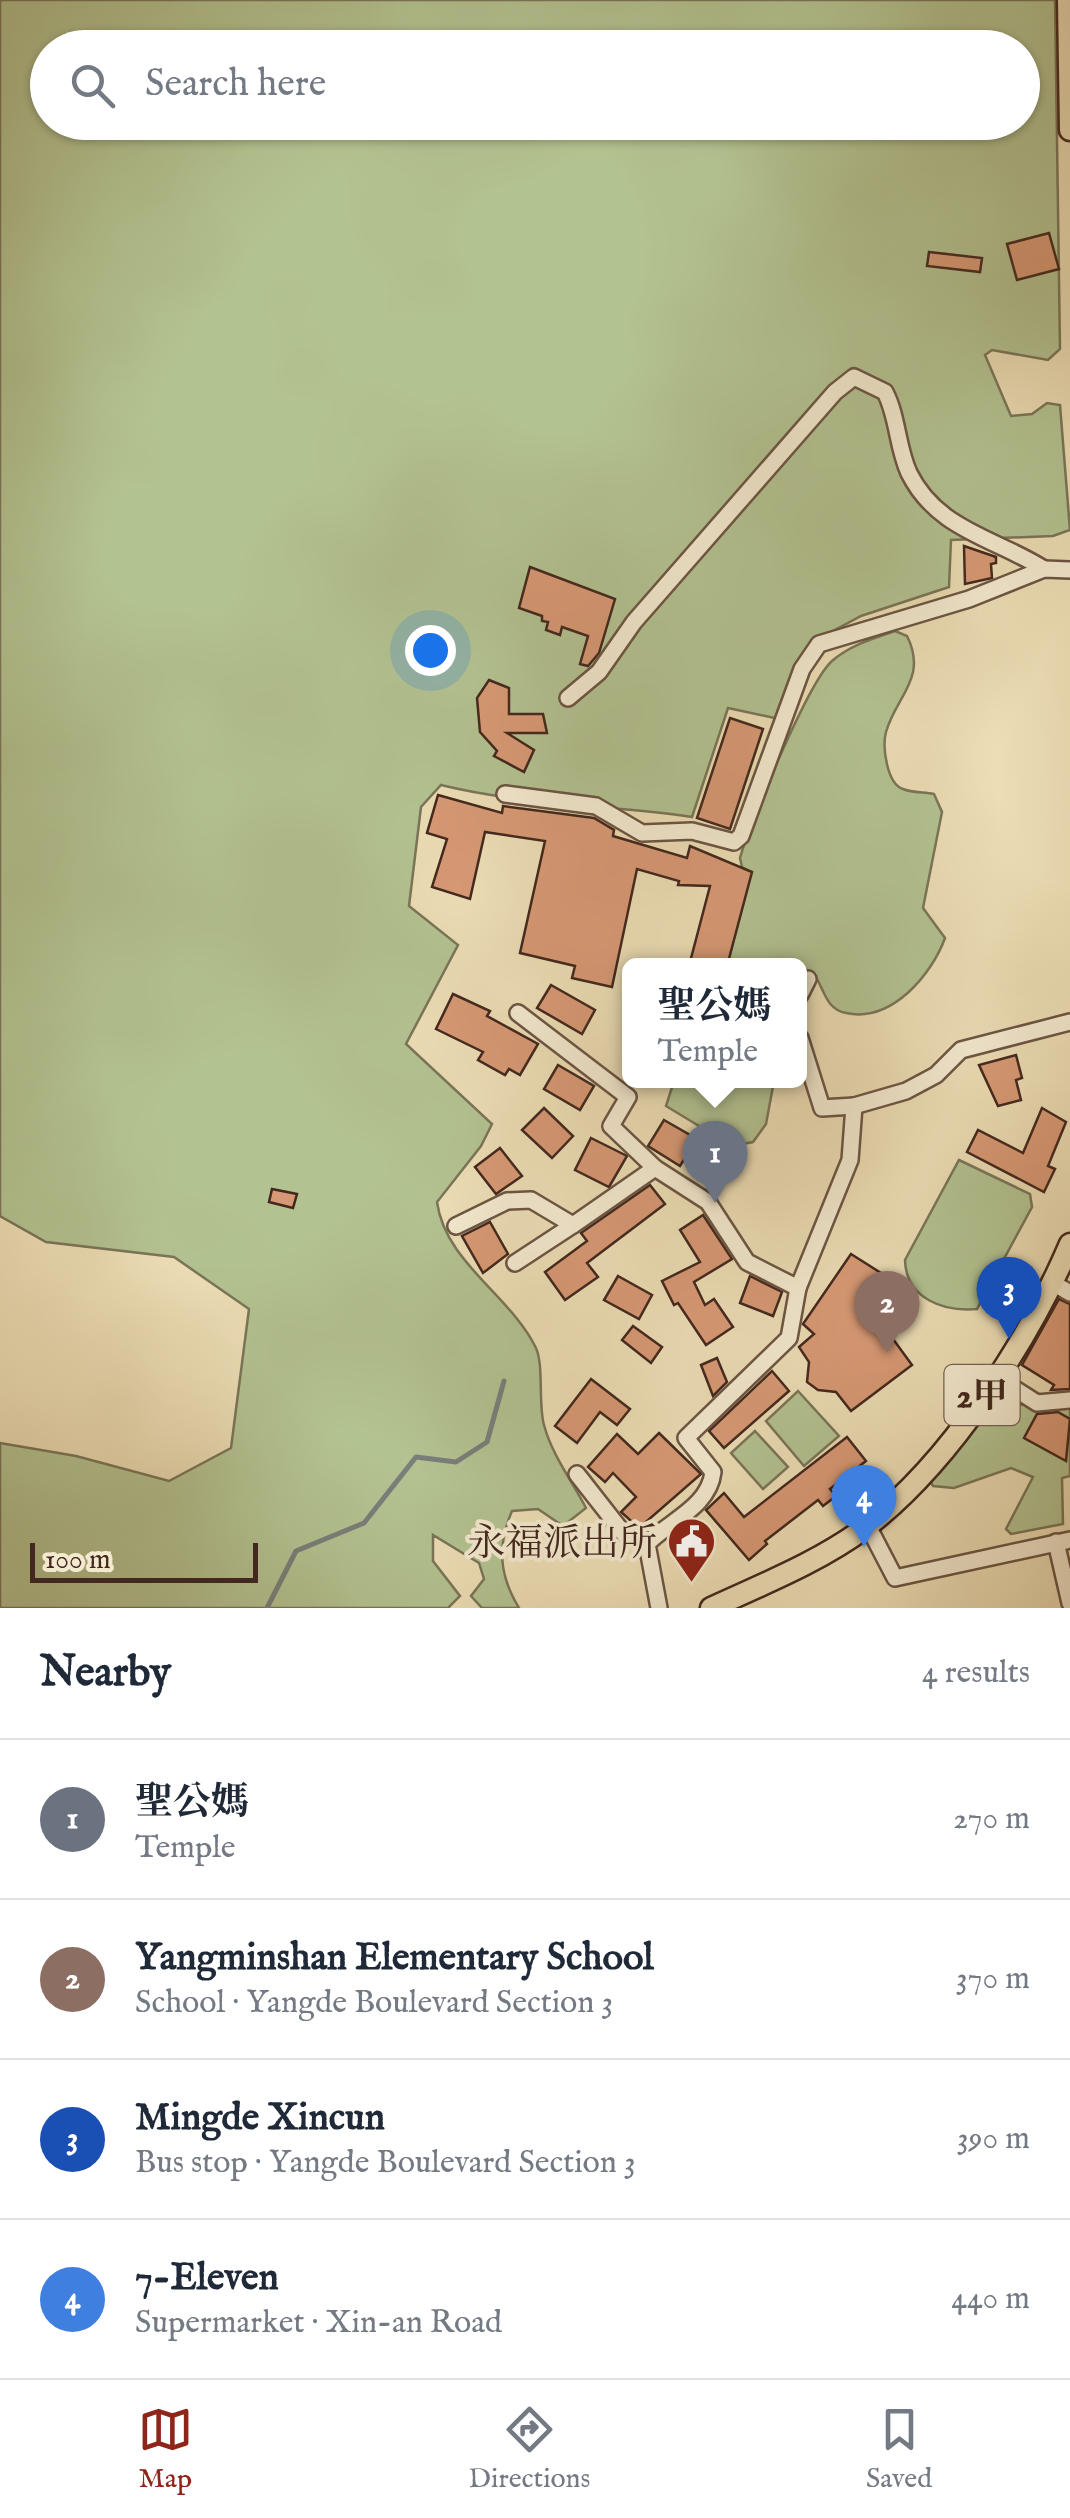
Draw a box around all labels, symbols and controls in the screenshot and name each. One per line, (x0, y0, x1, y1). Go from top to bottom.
search box (30, 30, 1040, 140)
icon: search (65, 58, 120, 113)
text: Search here (145, 61, 326, 109)
your location (405, 625, 456, 676)
popup (622, 958, 807, 1088)
text: 聖公媽 (657, 984, 772, 1032)
text: Temple (657, 1032, 758, 1073)
pin: 1 (682, 1120, 748, 1203)
pin: 3 (976, 1256, 1042, 1339)
pin: 2 (854, 1270, 920, 1353)
road number: 2甲 (944, 1365, 1020, 1425)
pin: 4 (832, 1464, 896, 1547)
public building icon: 永福派出所 (666, 1516, 718, 1584)
place label: 永福派出所 (467, 1521, 657, 1569)
scale bar (30, 1538, 258, 1582)
text: 100 m (45, 1543, 111, 1578)
text: Nearby (40, 1647, 171, 1700)
text: 4 results (922, 1653, 1030, 1694)
text: 聖公媽 (135, 1780, 249, 1828)
text: 1 (67, 1799, 78, 1840)
text: 270 m (953, 1799, 1030, 1840)
text: Temple (135, 1828, 235, 1869)
text: Yangminshan Elementary School (135, 1935, 654, 1983)
text: 2 (65, 1959, 80, 2000)
text: 370 m (956, 1959, 1030, 2000)
text: School · Yangde Boulevard Section 3 (135, 1983, 613, 2024)
text: Mingde Xincun (135, 2095, 385, 2143)
text: 3 (67, 2119, 78, 2160)
text: 390 m (957, 2119, 1030, 2160)
text: Bus stop · Yangde Boulevard Section 3 (135, 2143, 636, 2184)
text: 7-Eleven (135, 2255, 279, 2303)
text: 4 (65, 2279, 80, 2320)
text: 440 m (951, 2279, 1030, 2320)
text: Supermarket · Xin-an Road (135, 2303, 502, 2344)
tab: Map (138, 2402, 193, 2497)
tab: Directions (468, 2402, 590, 2497)
tab: Saved (866, 2402, 932, 2497)

